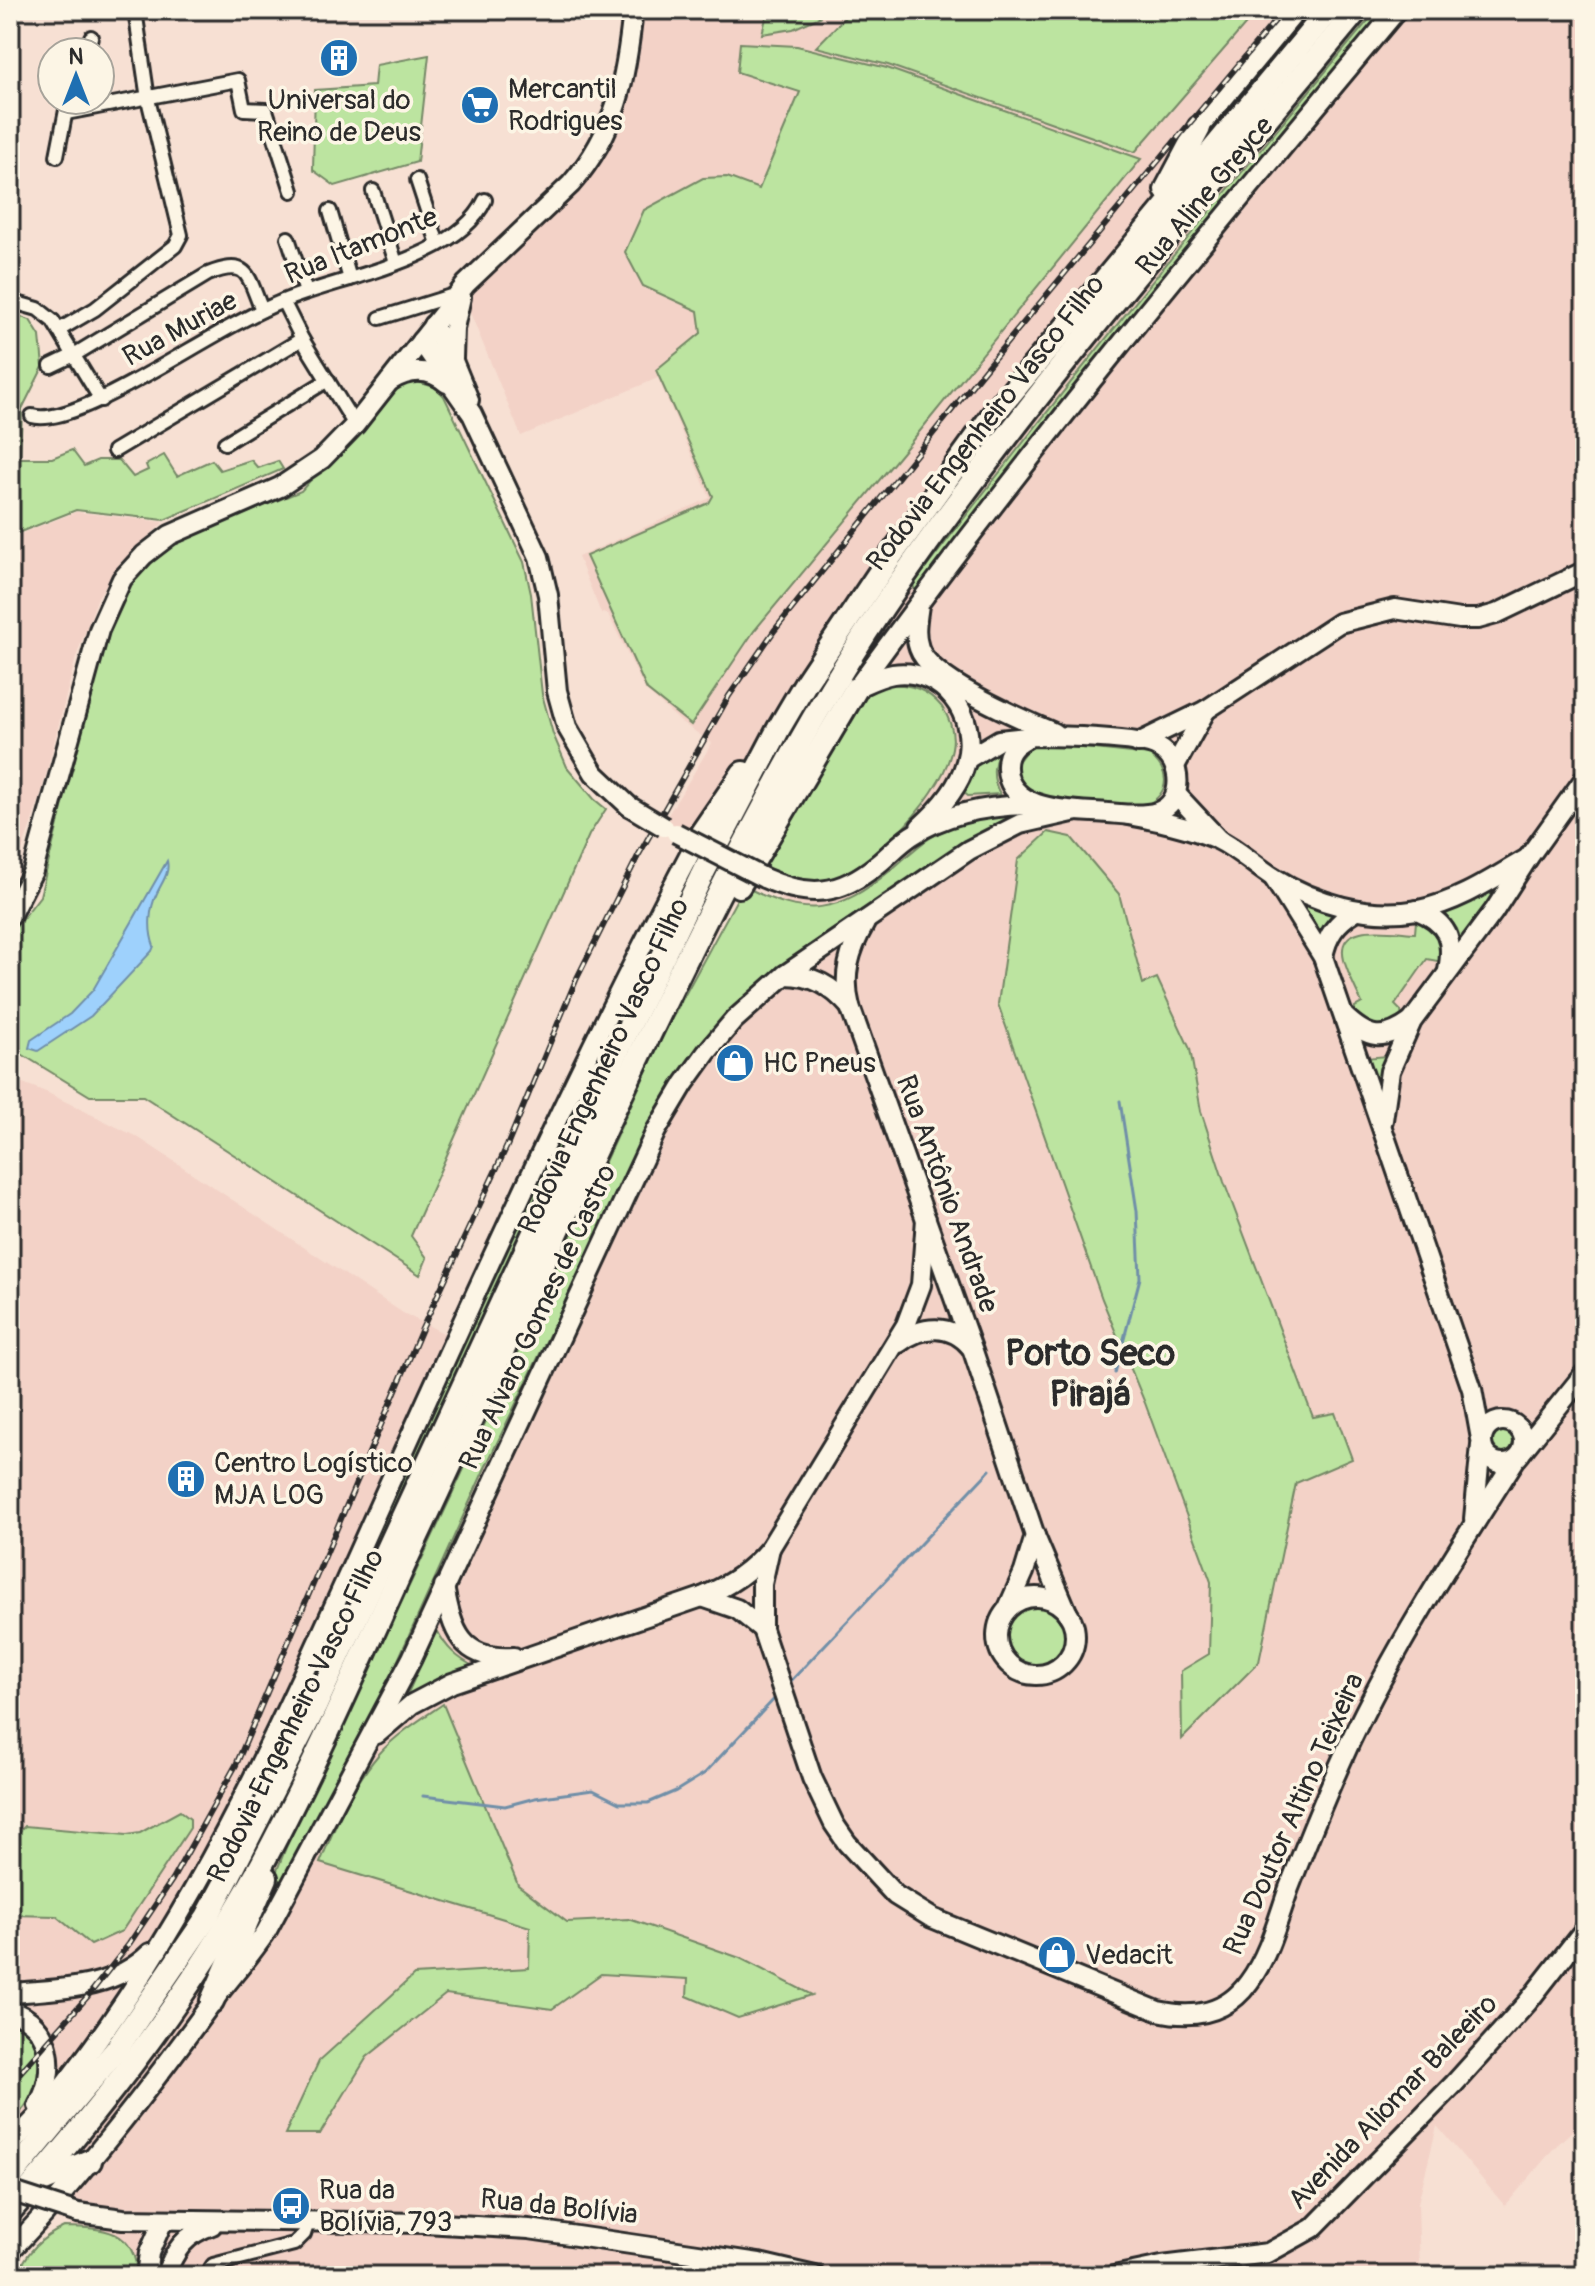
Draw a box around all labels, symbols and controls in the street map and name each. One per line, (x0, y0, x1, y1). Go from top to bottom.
north arrow (36, 36, 116, 116)
building icon: Universal do Reino de Deus (318, 37, 360, 79)
text: N (69, 43, 84, 71)
place label: Mercantil Rodrigues (508, 72, 623, 139)
place label: Universal do Reino de Deus (257, 83, 422, 150)
supermarket icon: Mercantil Rodrigues (459, 84, 501, 126)
street label: Rua Aline Greyce (1128, 109, 1282, 282)
street label: Rua Itamonte (279, 199, 443, 293)
street label: Rodovia Engenheiro Vasco Filho (859, 268, 1113, 578)
street label: Rua Muriae (117, 283, 244, 375)
street label: Rodovia Engenheiro Vasco Filho (511, 893, 697, 1239)
shop icon: HC Pneus (714, 1042, 756, 1084)
place label: HC Pneus (763, 1046, 876, 1081)
street label: Rua Antônio Andrade (888, 1070, 1006, 1318)
street label: Rua Alvaro Gomes de Castro (452, 1159, 624, 1475)
district label: Porto Seco Pirajá (1005, 1331, 1175, 1417)
place label: Centro Logístico MJA LOG (214, 1446, 413, 1513)
building icon: Centro Logístico MJA LOG (165, 1458, 207, 1500)
street label: Rodovia Engenheiro Vasco Filho (200, 1544, 392, 1888)
street label: Rua Doutor Altino Teixeira (1216, 1667, 1372, 1961)
shop icon: Vedacit (1036, 1934, 1078, 1976)
place label: Vedacit (1085, 1938, 1174, 1973)
street label: Avenida Aliomar Baleeiro (1281, 1987, 1505, 2217)
place label: Rua da Bolívia, 793 (319, 2173, 452, 2240)
street label: Rua da Bolívia (479, 2181, 639, 2233)
bus stop icon: Rua da Bolívia, 793 (270, 2185, 312, 2227)

